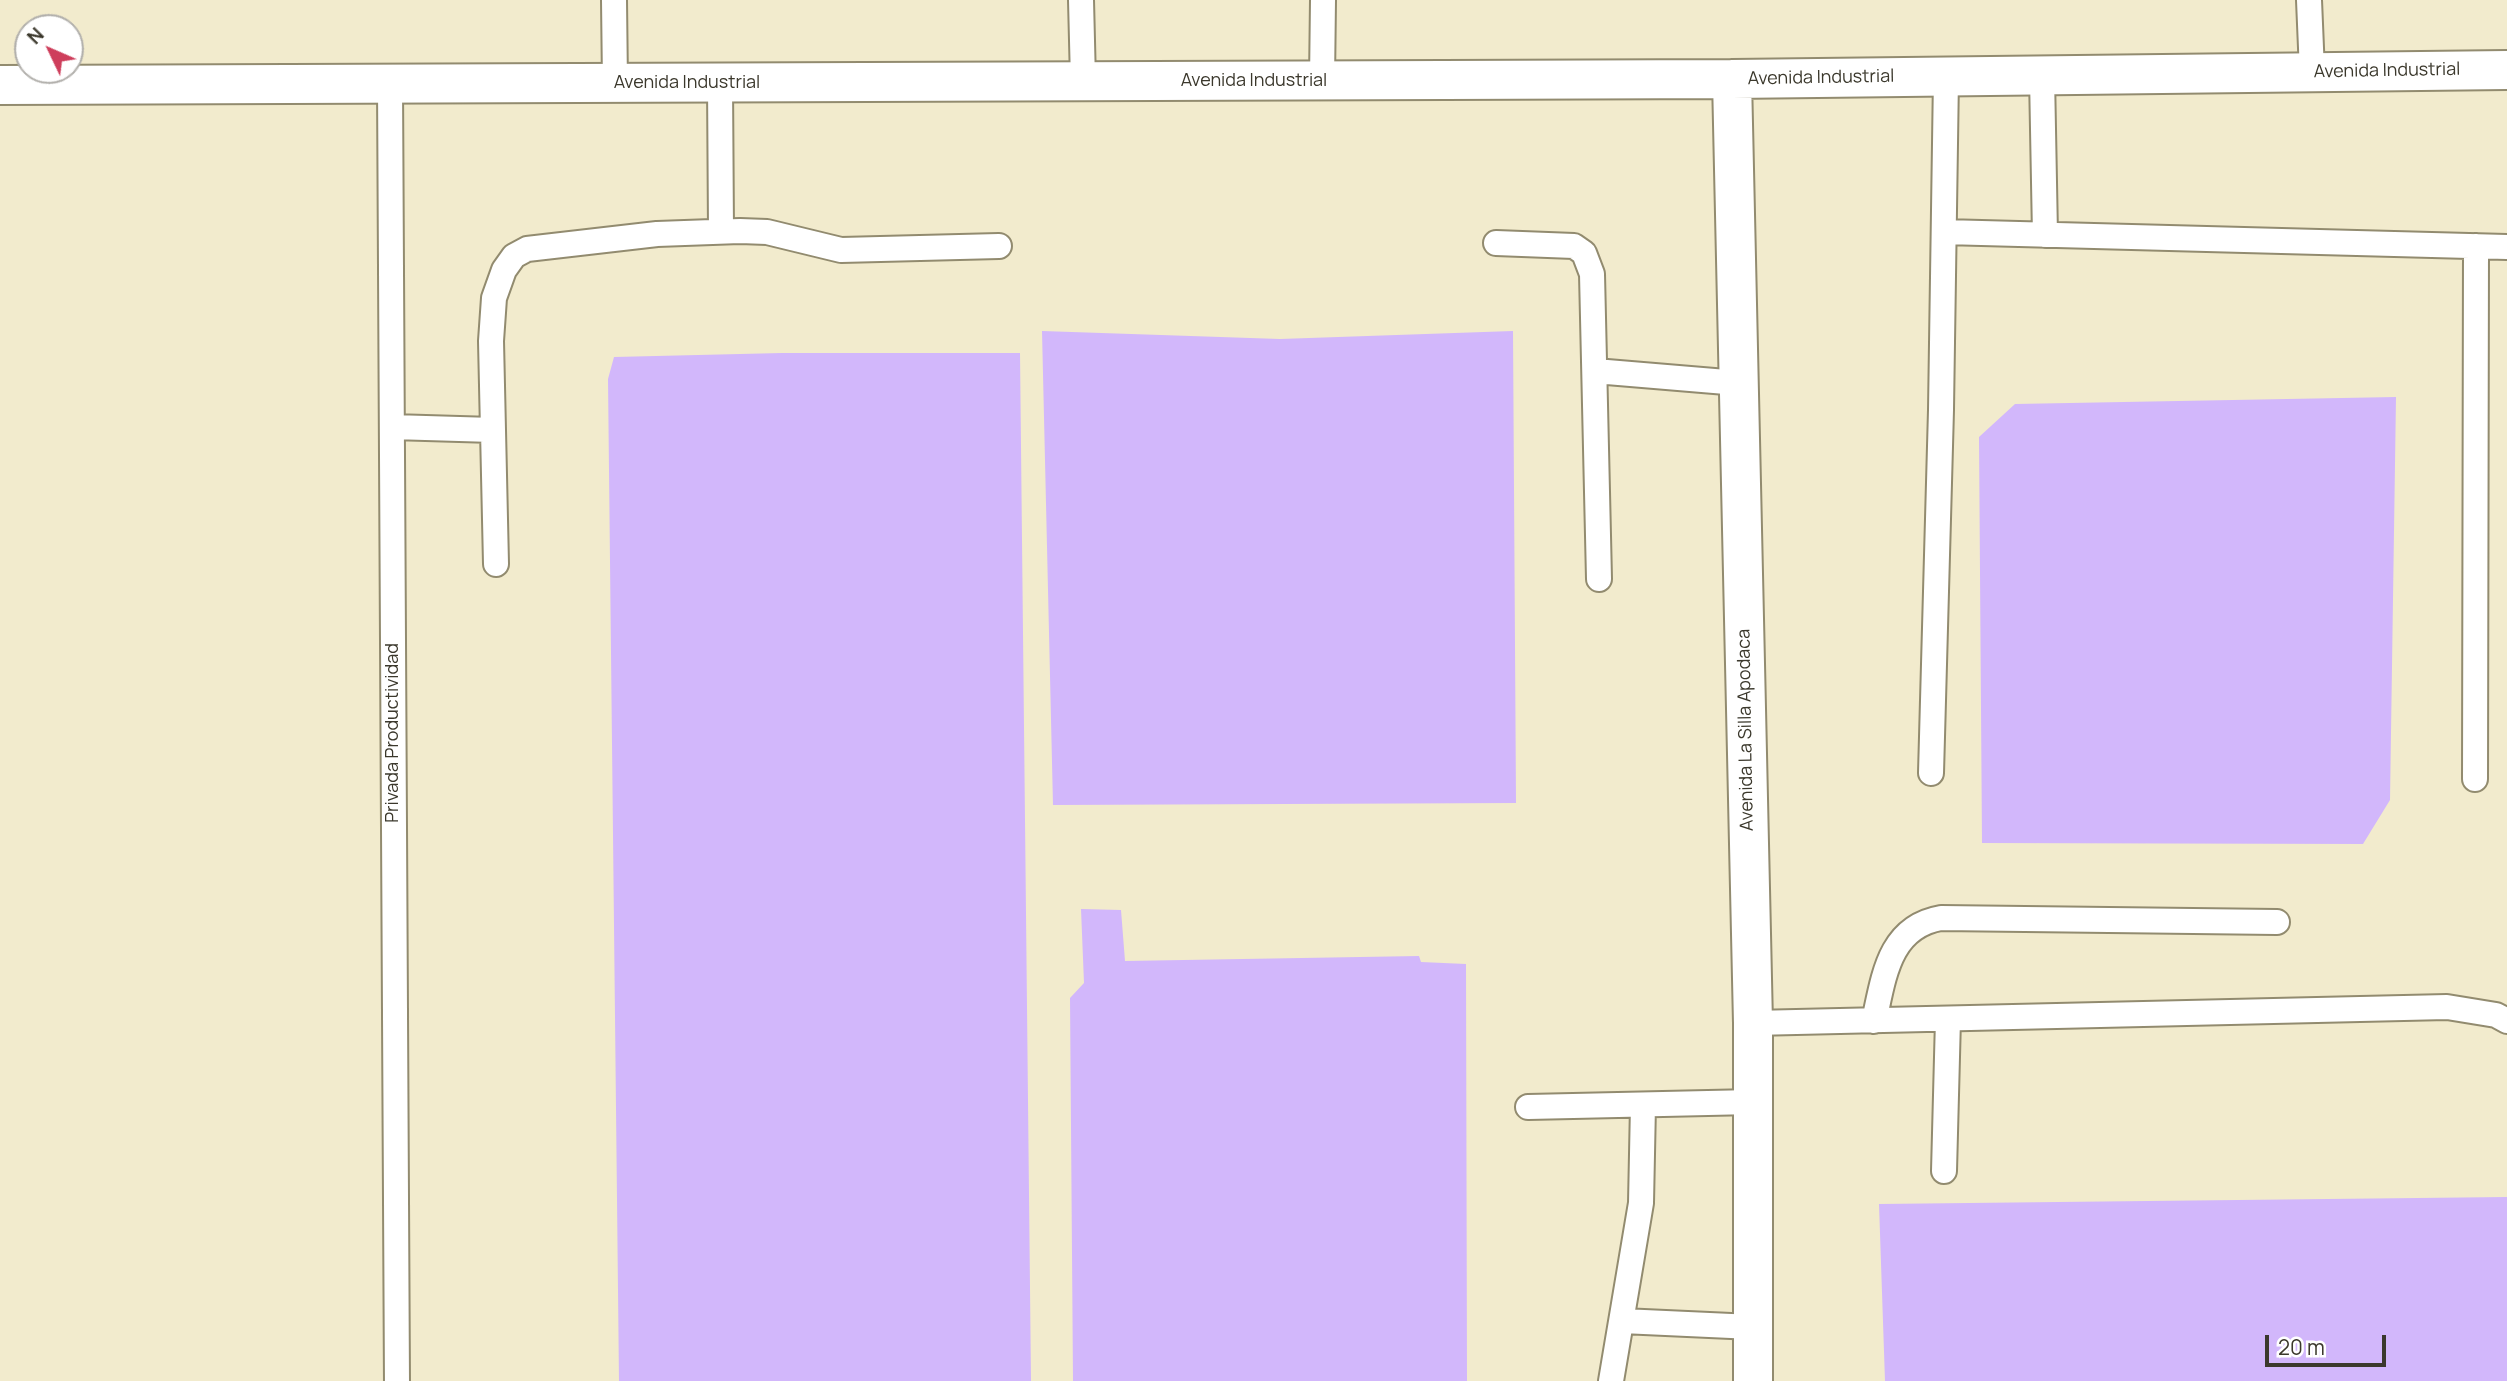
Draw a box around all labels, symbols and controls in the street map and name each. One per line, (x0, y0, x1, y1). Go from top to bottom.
north arrow (14, 14, 84, 84)
text: N (21, 22, 49, 50)
street label: Avenida Industrial (2314, 59, 2460, 83)
street label: Avenida Industrial (1748, 66, 1894, 90)
street label: Avenida Industrial (1181, 70, 1327, 92)
street label: Avenida Industrial (614, 72, 760, 94)
street label: Avenida La Silla Apodaca (1733, 629, 1759, 831)
street label: Privada Productividad (382, 643, 404, 823)
scale bar (2269, 1322, 2390, 1366)
text: 20 m (2278, 1333, 2325, 1361)

